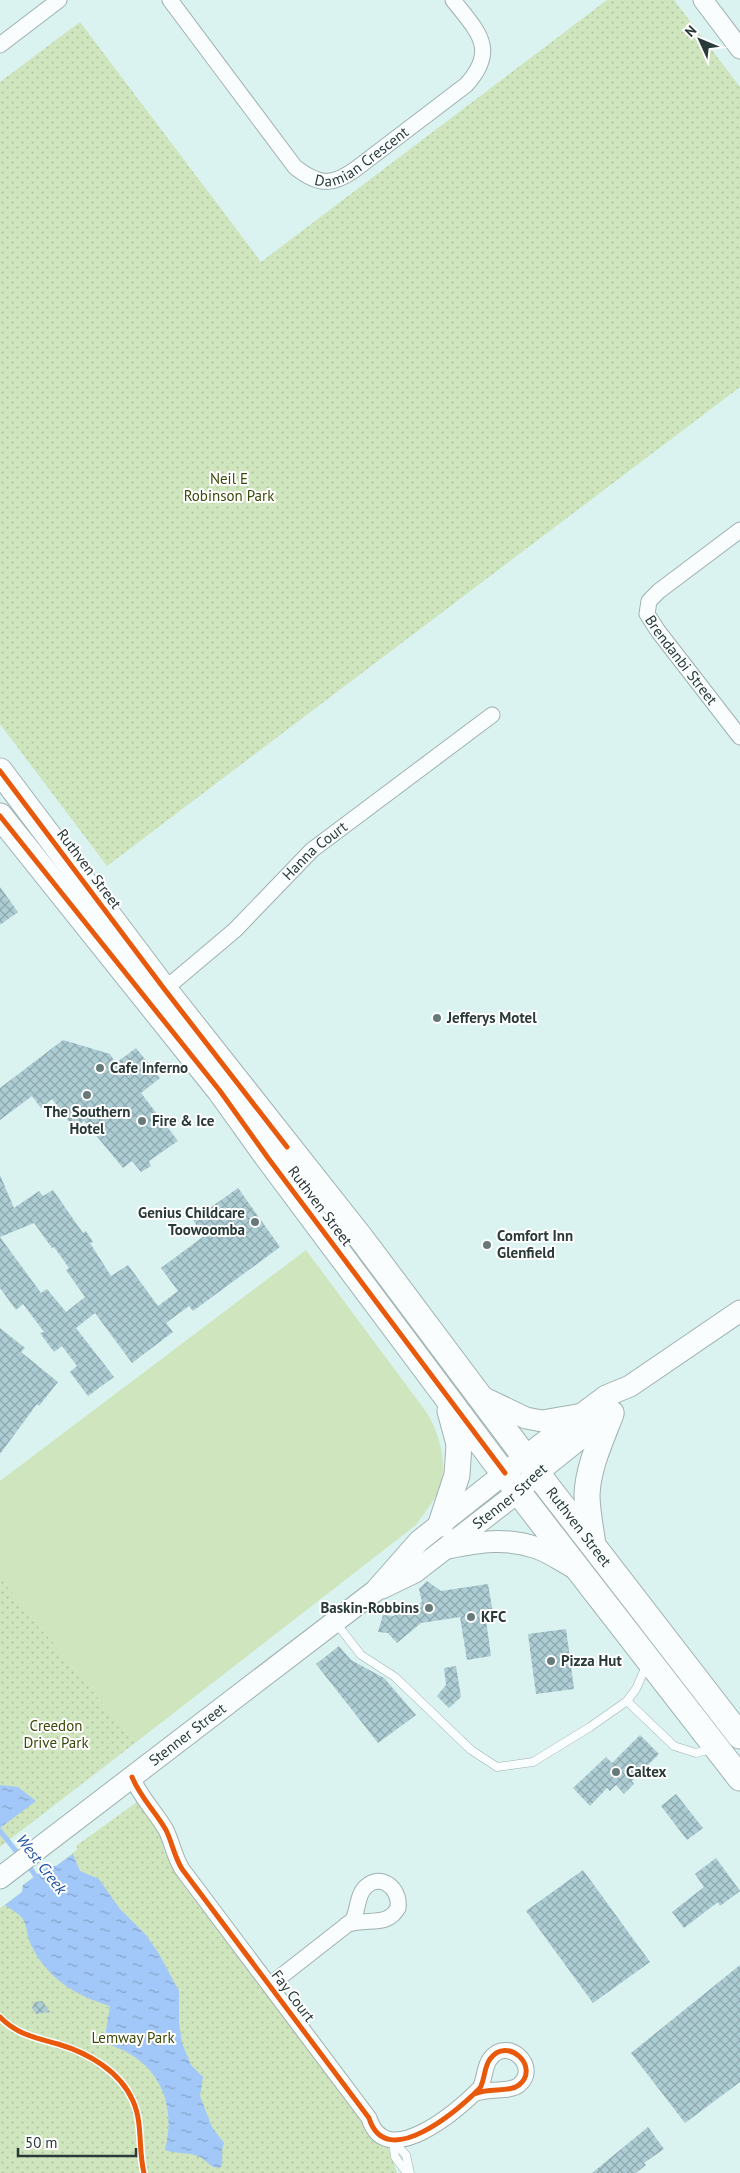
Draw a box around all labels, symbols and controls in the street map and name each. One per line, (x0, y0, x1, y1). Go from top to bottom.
north arrow (675, 15, 725, 65)
text: N (681, 21, 700, 41)
street label: Damian Crescent (313, 122, 412, 191)
park label: Neil E Robinson Park (184, 469, 275, 505)
street label: Brendanbi Street (641, 611, 722, 709)
street label: Hanna Court (278, 817, 351, 884)
street label: Ruthven Street (53, 825, 126, 912)
place label: Jefferys Motel (446, 1008, 537, 1027)
marker: Jefferys Motel (431, 1012, 443, 1024)
place label: Cafe Inferno (110, 1058, 188, 1077)
marker: Cafe Inferno (94, 1062, 106, 1074)
marker: The Southern Hotel (81, 1089, 93, 1101)
place label: The Southern Hotel (44, 1102, 130, 1138)
place label: Fire & Ice (152, 1111, 215, 1130)
marker: Fire & Ice (136, 1115, 148, 1127)
street label: Ruthven Street (284, 1162, 357, 1249)
place label: Genius Childcare Toowoomba (138, 1203, 245, 1239)
marker: Genius Childcare Toowoomba (249, 1216, 261, 1228)
place label: Comfort Inn Glenfield (497, 1226, 573, 1262)
marker: Comfort Inn Glenfield (481, 1239, 493, 1251)
street label: Stenner Street (468, 1459, 550, 1533)
street label: Ruthven Street (542, 1483, 616, 1570)
place label: Baskin-Robbins (320, 1598, 419, 1617)
marker: Baskin-Robbins (423, 1602, 435, 1614)
place label: KFC (481, 1607, 507, 1626)
marker: KFC (465, 1611, 477, 1623)
place label: Pizza Hut (561, 1651, 622, 1670)
marker: Pizza Hut (545, 1655, 557, 1667)
street label: Stenner Street (145, 1699, 229, 1770)
park label: Creedon Drive Park (23, 1716, 89, 1752)
place label: Caltex (626, 1762, 667, 1781)
marker: Caltex (610, 1766, 622, 1778)
water label: West Creek (12, 1830, 72, 1899)
street label: Fay Court (268, 1966, 319, 2026)
park label: Lemway Park (91, 2028, 175, 2047)
scale bar (18, 2126, 135, 2158)
text: 50 m (25, 2133, 58, 2152)

